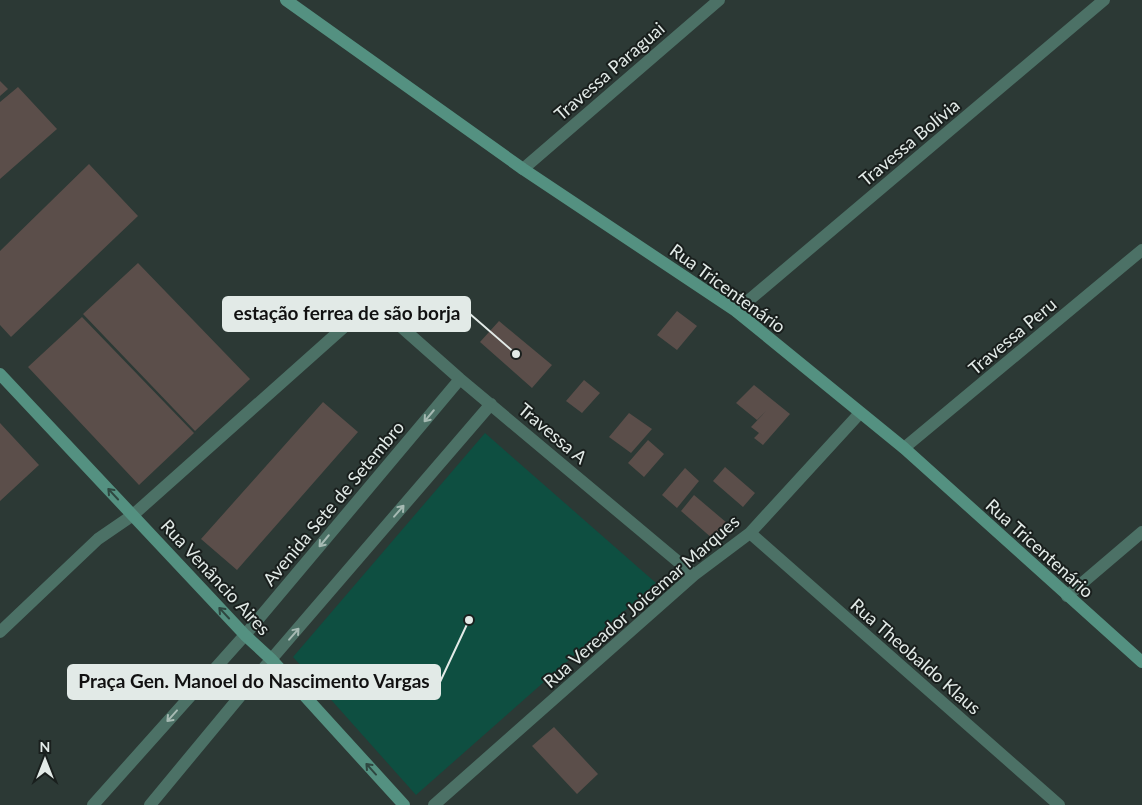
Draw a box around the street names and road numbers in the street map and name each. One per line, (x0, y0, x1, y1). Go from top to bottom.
street label: Travessa Paraguai (549, 17, 669, 125)
street label: Travessa Bolívia (854, 94, 964, 190)
street label: Rua Tricentenário (666, 239, 790, 337)
street label: Travessa Peru (964, 293, 1060, 379)
street label: Travessa A (514, 398, 593, 469)
street label: Avenida Sete de Setembro (258, 416, 408, 590)
street label: Rua Tricentenário (982, 494, 1098, 602)
street label: Rua Vereador Joicemar Marques (538, 510, 744, 692)
street label: Rua Venâncio Aires (157, 515, 275, 640)
street label: Rua Theobaldo Klaus (846, 593, 986, 719)

